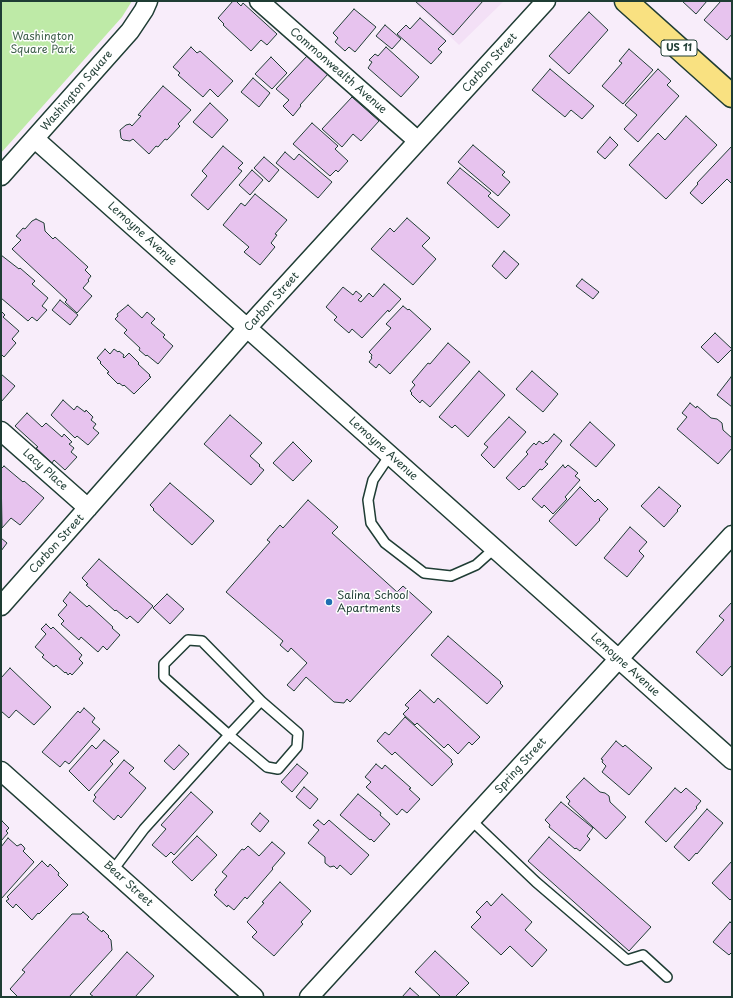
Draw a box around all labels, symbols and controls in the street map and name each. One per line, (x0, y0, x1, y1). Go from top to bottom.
street label: Commonwealth Avenue (287, 25, 389, 117)
park label: Washington Square Park (10, 30, 76, 56)
street label: Carbon Street (460, 31, 520, 95)
road number: US 11 (661, 40, 697, 56)
street label: Washington Square (38, 48, 116, 134)
street label: Lemoyne Avenue (105, 200, 179, 268)
street label: Carbon Street (242, 270, 302, 334)
street label: Lemoyne Avenue (346, 415, 420, 483)
street label: Lacy Place (20, 446, 70, 494)
street label: Carbon Street (27, 512, 87, 576)
place label: Salina School Apartments (337, 589, 409, 615)
marker: Salina School Apartments (324, 597, 334, 607)
street label: Lemoyne Avenue (588, 631, 662, 699)
street label: Spring Street (493, 735, 549, 797)
street label: Bear Street (101, 858, 155, 910)

